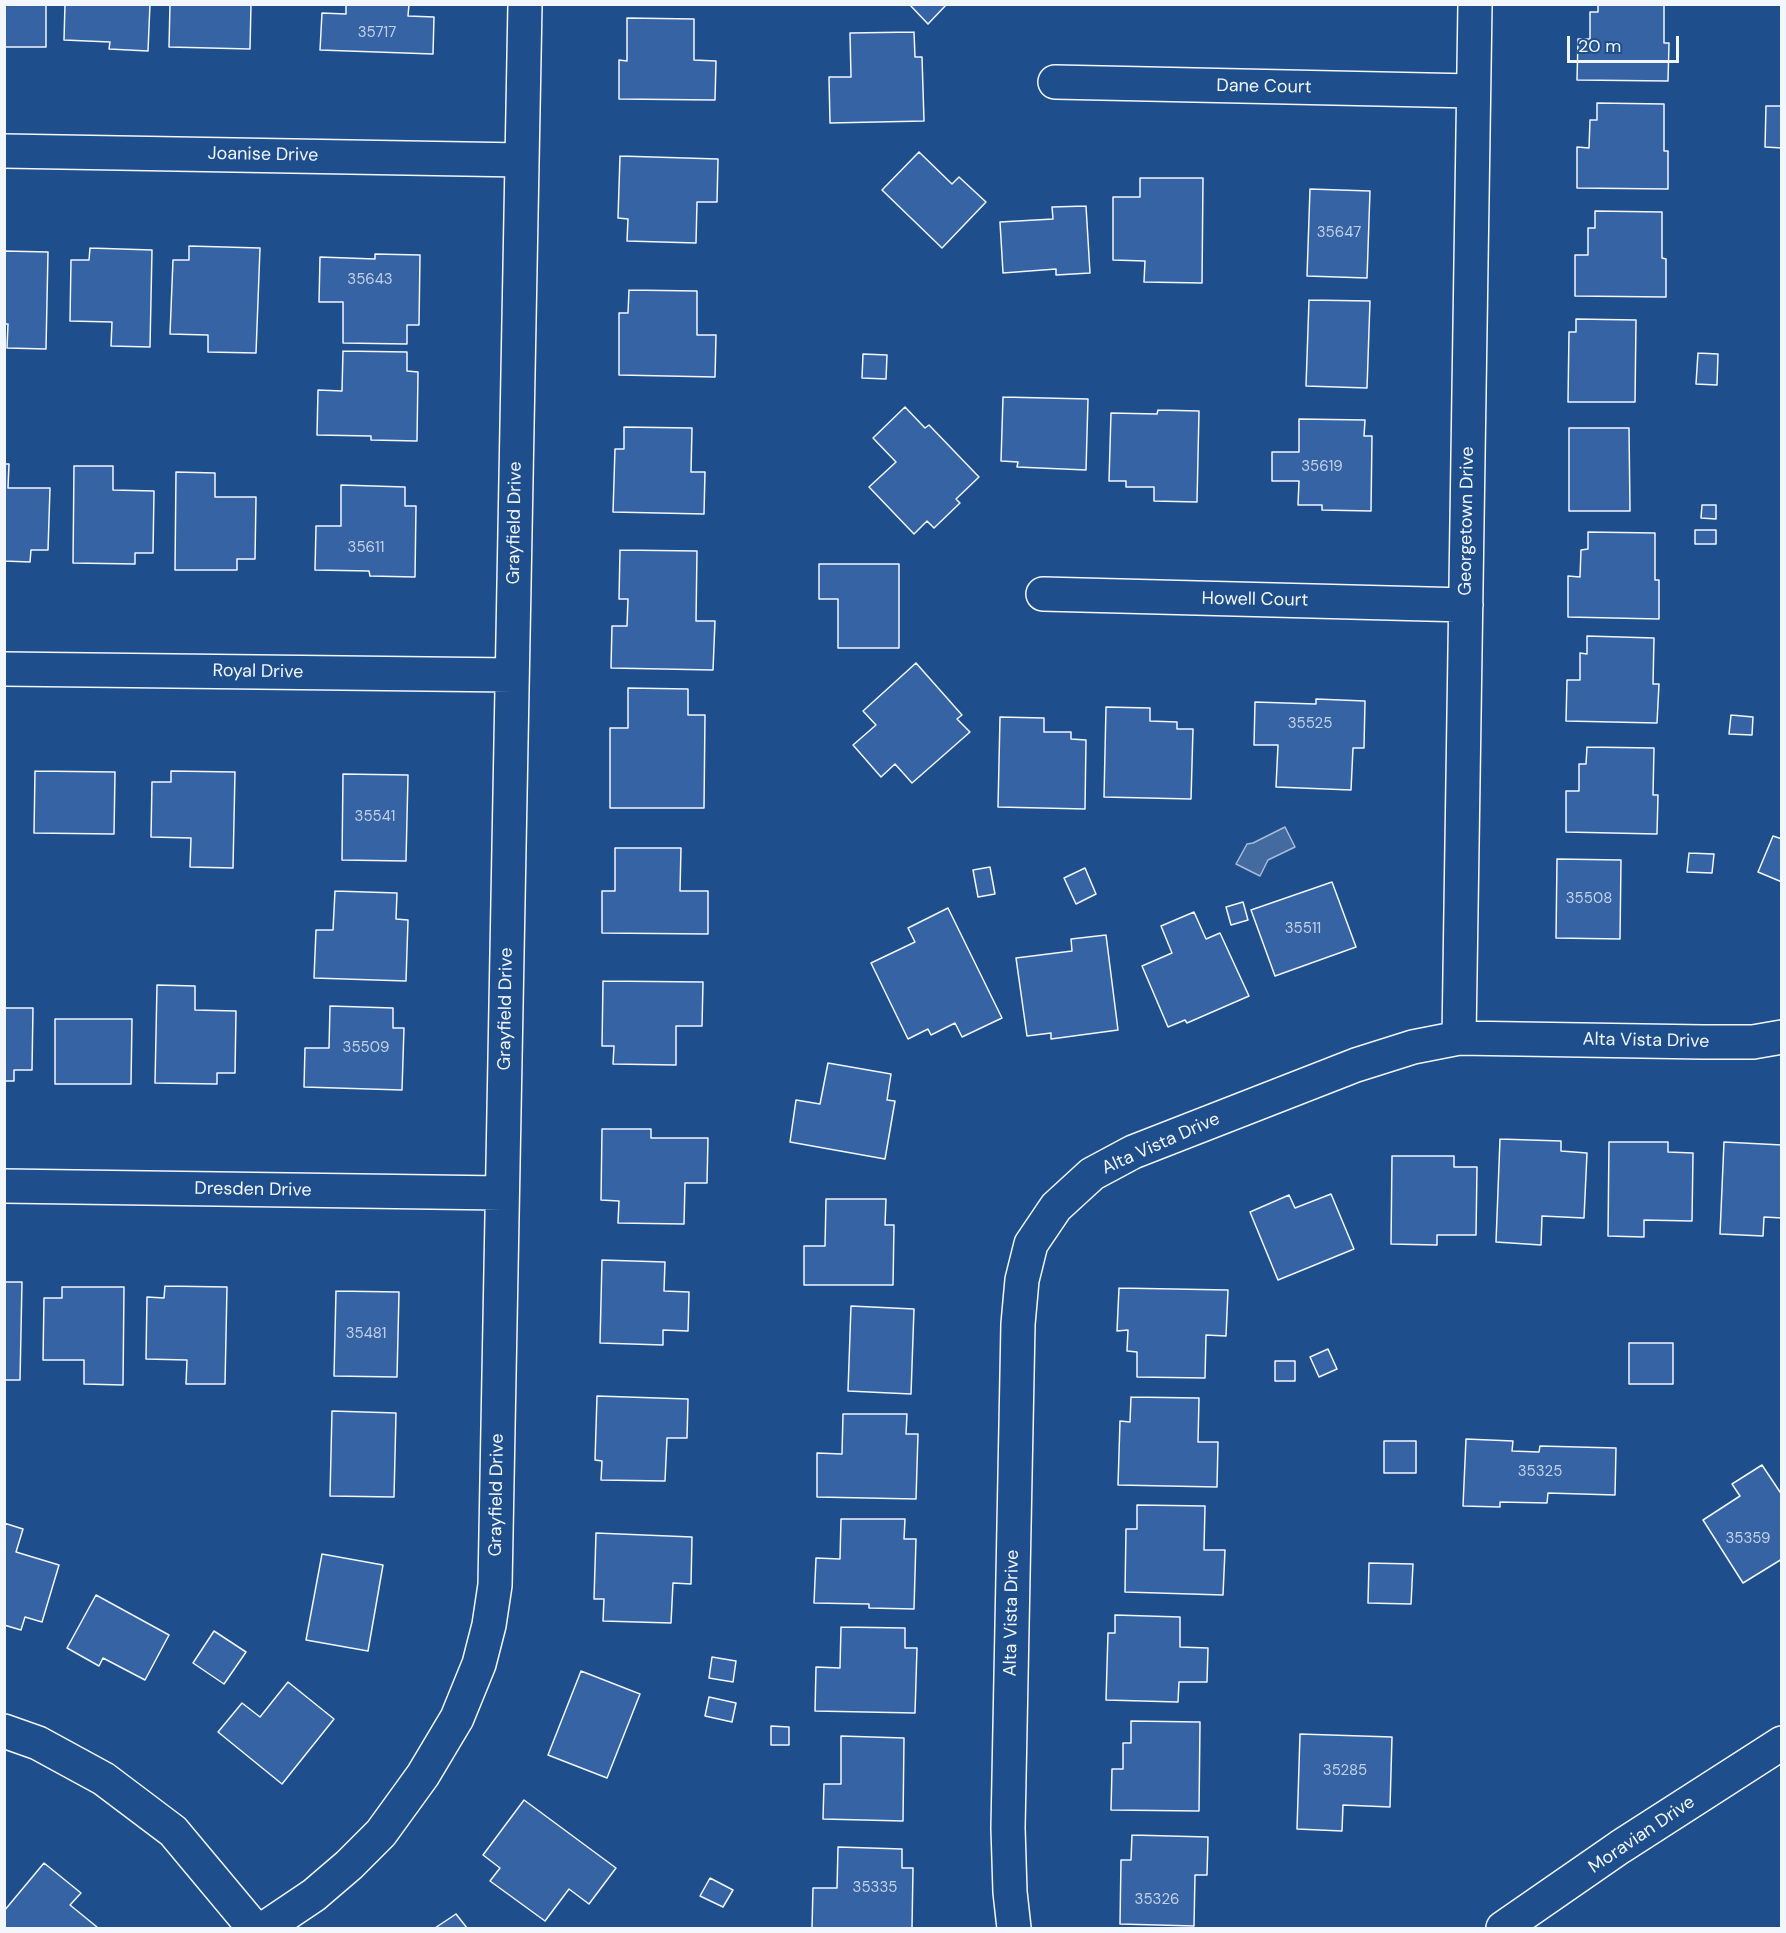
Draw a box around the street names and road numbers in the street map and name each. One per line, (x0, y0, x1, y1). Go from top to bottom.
street label: Dane Court (1216, 75, 1312, 99)
street label: Joanise Drive (207, 143, 319, 167)
street label: Georgetown Drive (1455, 446, 1479, 596)
street label: Grayfield Drive (503, 461, 527, 585)
street label: Howell Court (1202, 588, 1308, 612)
street label: Royal Drive (212, 660, 304, 684)
street label: Grayfield Drive (494, 947, 518, 1071)
street label: Alta Vista Drive (1582, 1029, 1710, 1053)
street label: Alta Vista Drive (1099, 1108, 1223, 1180)
street label: Dresden Drive (194, 1178, 312, 1202)
street label: Grayfield Drive (485, 1433, 509, 1557)
street label: Alta Vista Drive (1000, 1549, 1024, 1677)
street label: Moravian Drive (1585, 1792, 1699, 1878)

